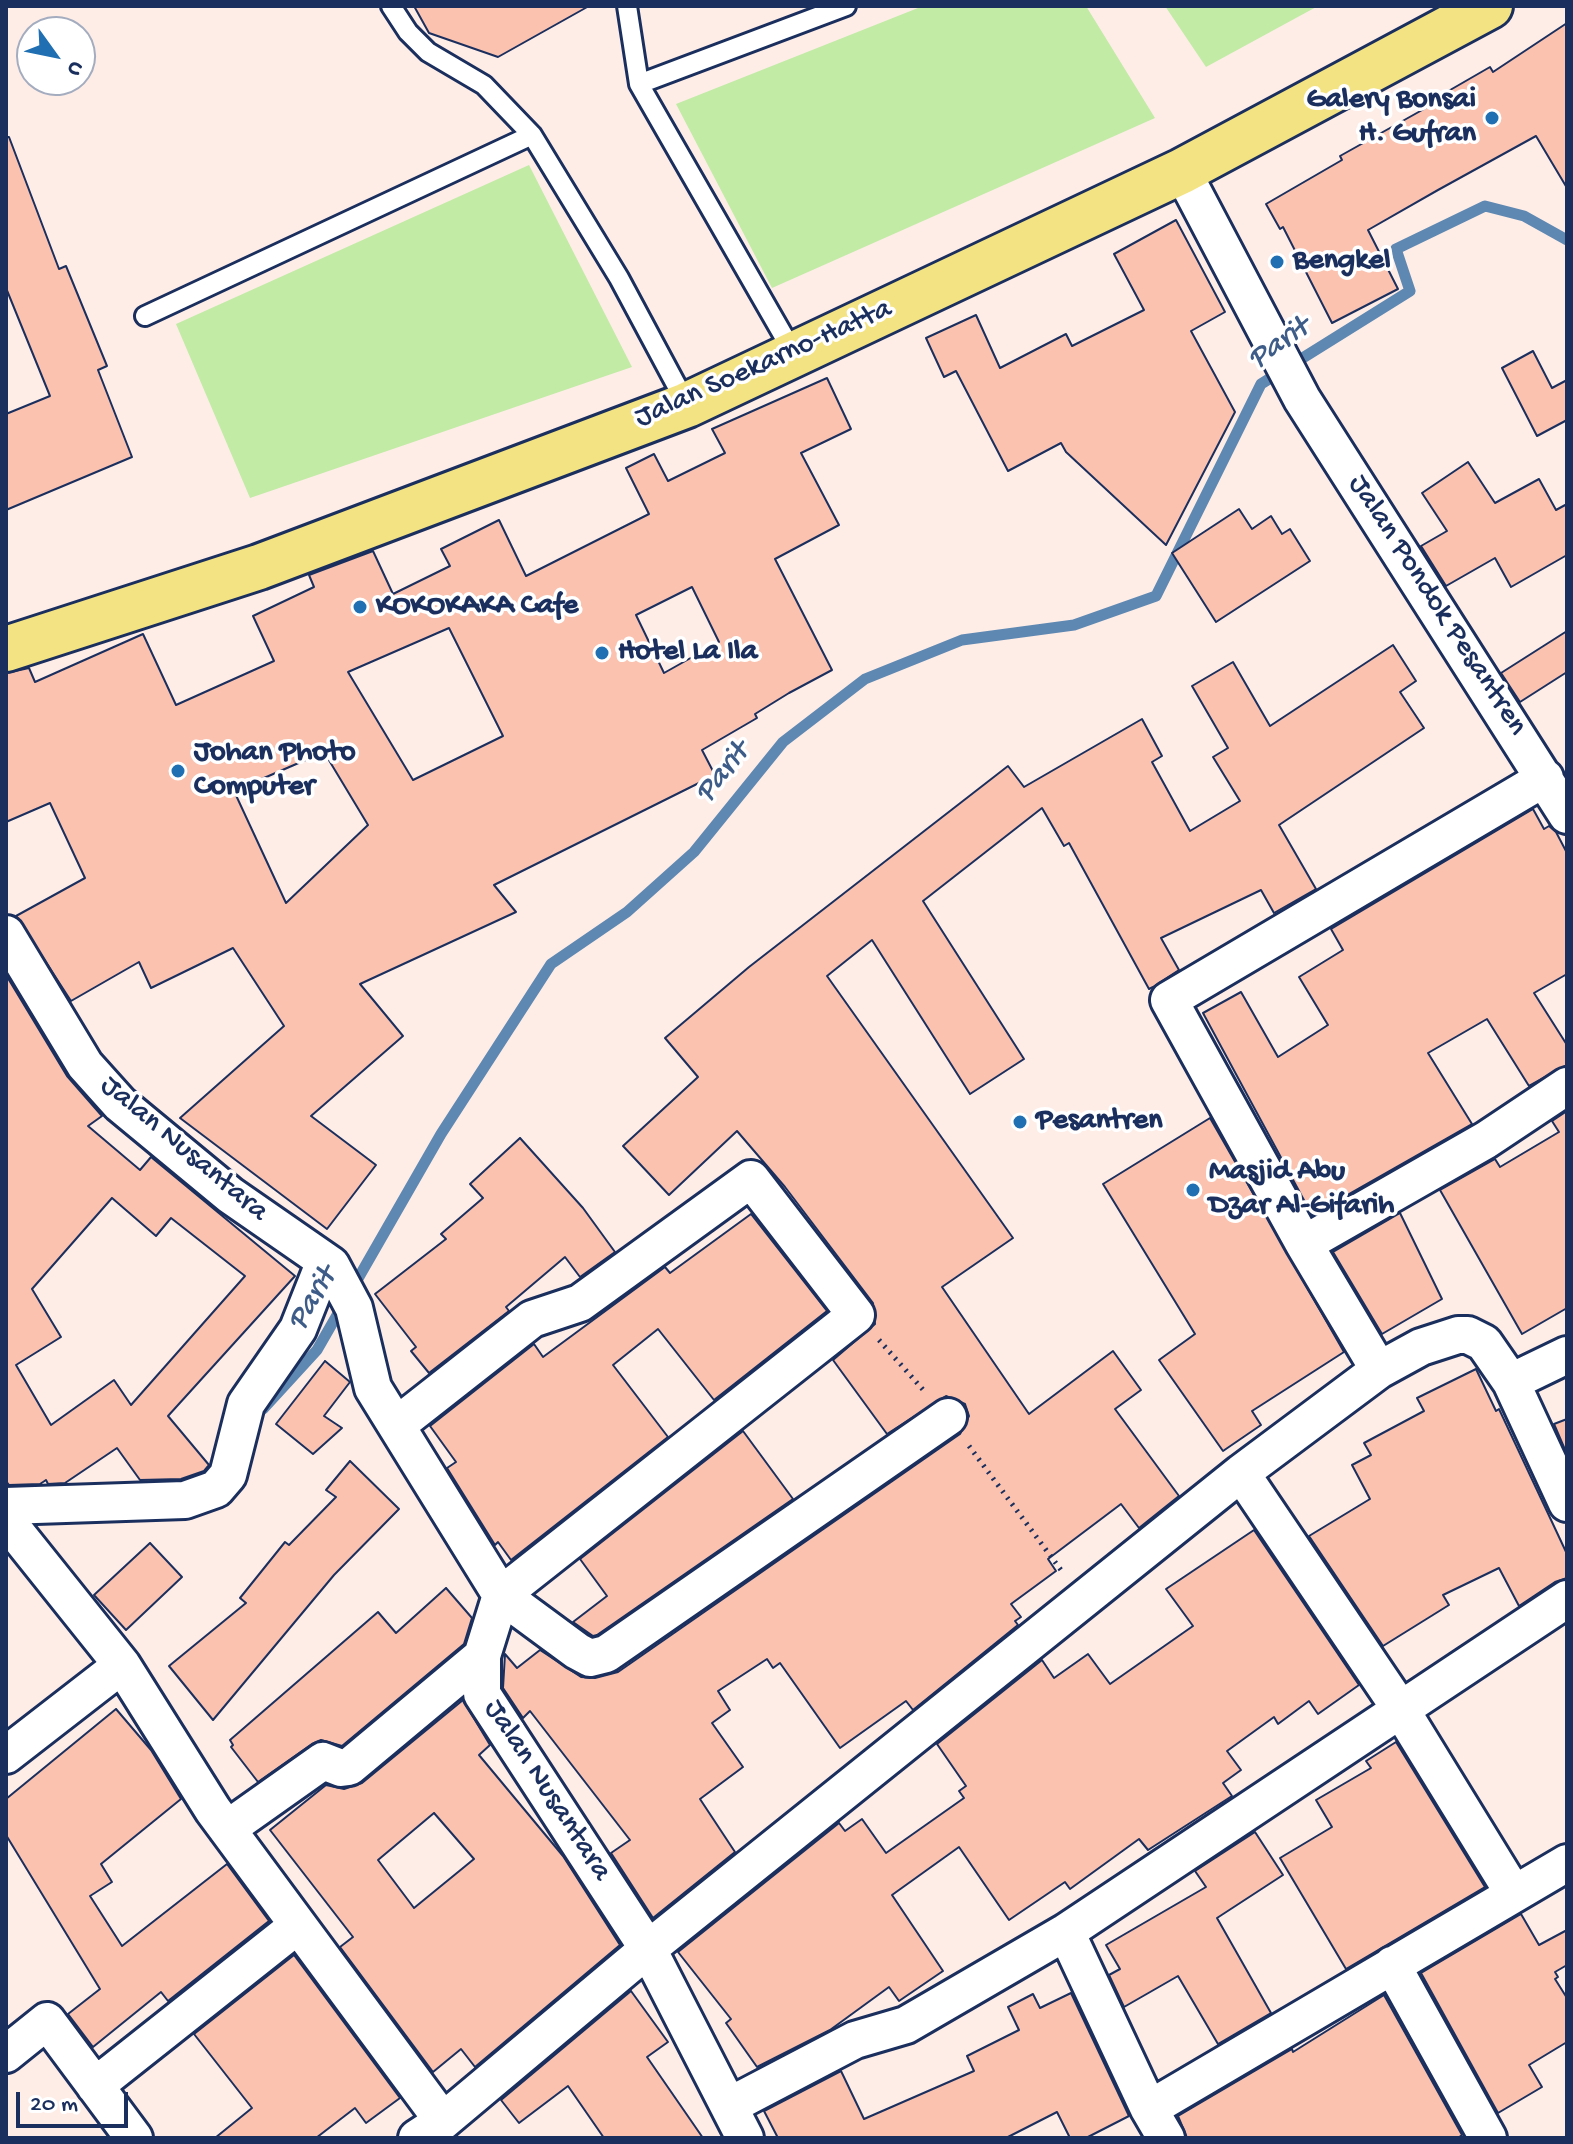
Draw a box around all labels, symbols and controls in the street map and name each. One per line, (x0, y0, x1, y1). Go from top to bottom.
north arrow (16, 16, 96, 96)
text: U (60, 56, 89, 80)
place label: Galery Bonsai H. Gufran (1306, 83, 1476, 154)
marker: Galery Bonsai H. Gufran (1483, 109, 1501, 127)
place label: Bengkel (1293, 244, 1391, 280)
marker: Bengkel (1268, 253, 1286, 271)
street label: Jalan Soekarno-Hatta (630, 292, 898, 438)
water label: Parit (1242, 310, 1318, 380)
street label: Jalan Pondok Pesantren (1338, 469, 1534, 743)
place label: KOKOKAKA Cafe (376, 589, 578, 625)
marker: KOKOKAKA Cafe (351, 598, 369, 616)
place label: Hotel La Ila (618, 635, 757, 671)
marker: Hotel La Ila (593, 644, 611, 662)
place label: Johan Photo Computer (194, 736, 356, 806)
water label: Parit (688, 736, 760, 812)
marker: Johan Photo Computer (169, 762, 187, 780)
street label: Jalan Nusantara (91, 1069, 275, 1231)
place label: Pesantren (1036, 1104, 1163, 1140)
marker: Pesantren (1011, 1113, 1029, 1131)
place label: Masjid Abu Dzar Al-Gifarih (1209, 1155, 1394, 1226)
marker: Masjid Abu Dzar Al-Gifarih (1184, 1181, 1202, 1199)
water label: Parit (280, 1262, 348, 1338)
street label: Jalan Nusantara (474, 1694, 618, 1888)
scale bar (20, 2076, 132, 2126)
text: 20 m (30, 2091, 78, 2120)

